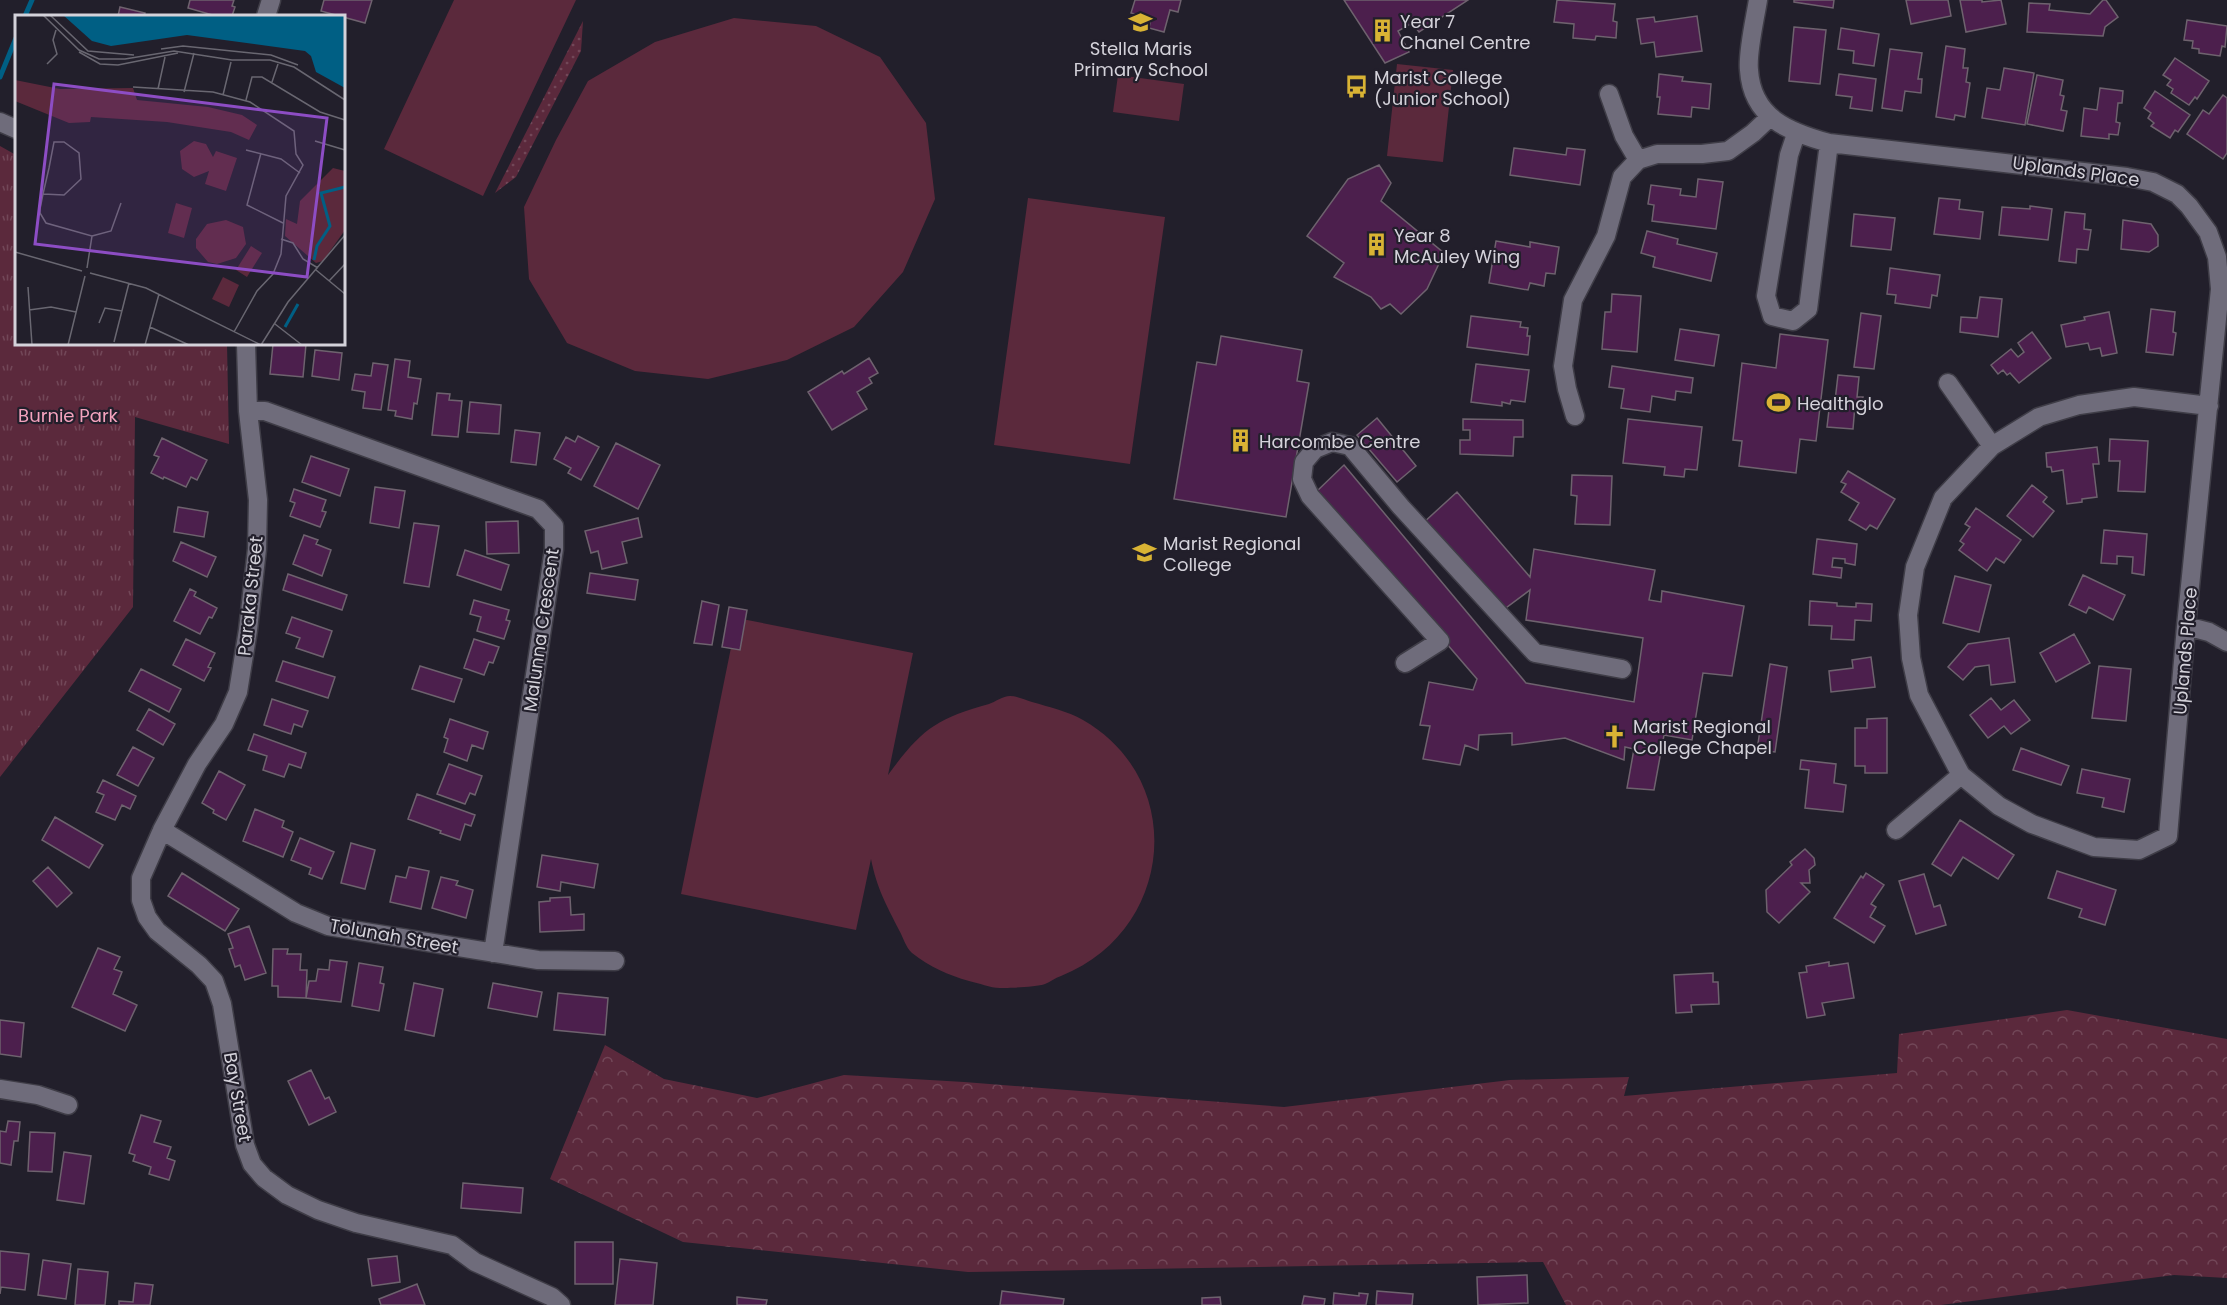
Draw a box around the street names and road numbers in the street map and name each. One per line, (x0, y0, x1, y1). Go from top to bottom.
street label: Uplands Place (2011, 150, 2141, 192)
street label: Paraka Street (231, 535, 269, 657)
street label: Malunna Crescent (517, 547, 565, 713)
street label: Uplands Place (2167, 586, 2203, 716)
street label: Tolunah Street (328, 912, 460, 960)
street label: Bay Street (218, 1050, 258, 1144)

